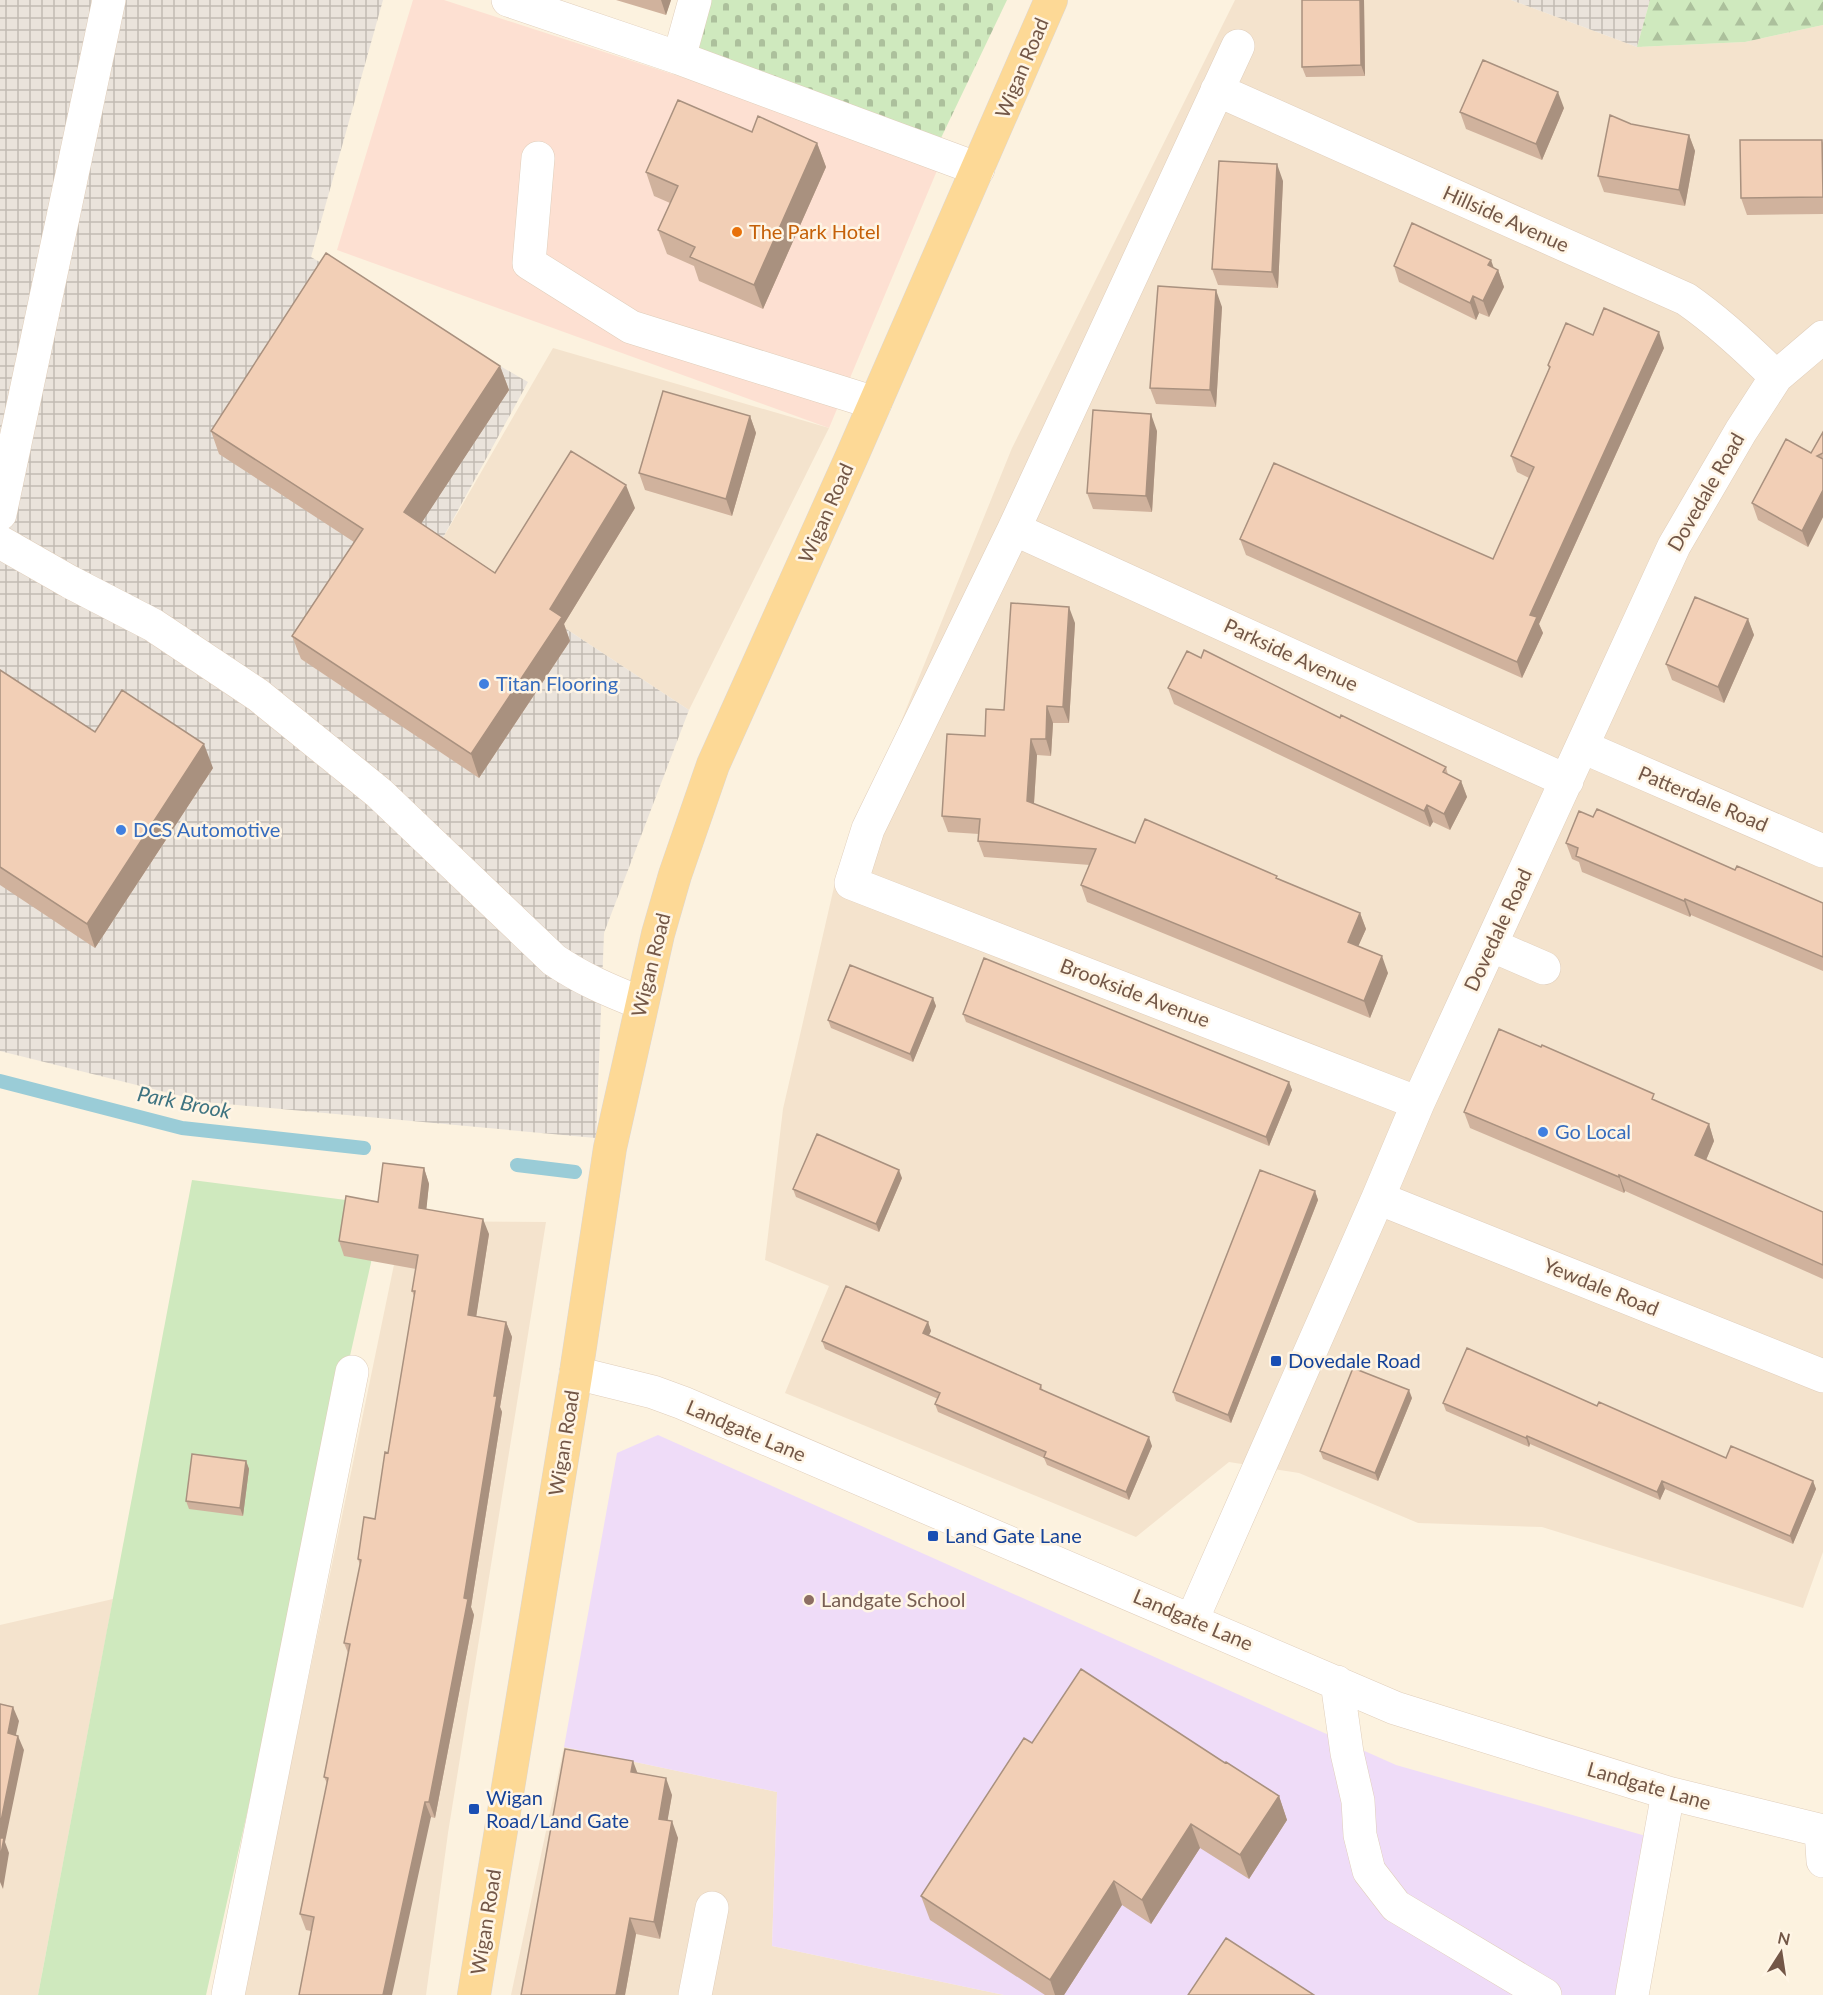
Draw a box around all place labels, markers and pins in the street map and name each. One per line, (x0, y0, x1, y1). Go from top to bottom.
place label: The Park Hotel (749, 219, 880, 243)
marker: The Park Hotel (730, 225, 744, 239)
place label: Titan Flooring (496, 671, 618, 695)
marker: Titan Flooring (477, 677, 491, 691)
place label: DCS Automotive (133, 817, 280, 841)
marker: DCS Automotive (114, 823, 128, 837)
place label: Go Local (1555, 1119, 1631, 1143)
marker: Go Local (1536, 1125, 1550, 1139)
place label: Dovedale Road (1288, 1348, 1421, 1372)
marker: Dovedale Road (1269, 1354, 1283, 1368)
place label: Land Gate Lane (945, 1523, 1082, 1547)
marker: Land Gate Lane (926, 1529, 940, 1543)
place label: Landgate School (821, 1587, 965, 1611)
marker: Landgate School (802, 1593, 816, 1607)
place label: Wigan Road/Land Gate (486, 1785, 629, 1832)
marker: Wigan Road/Land Gate (467, 1802, 481, 1816)

